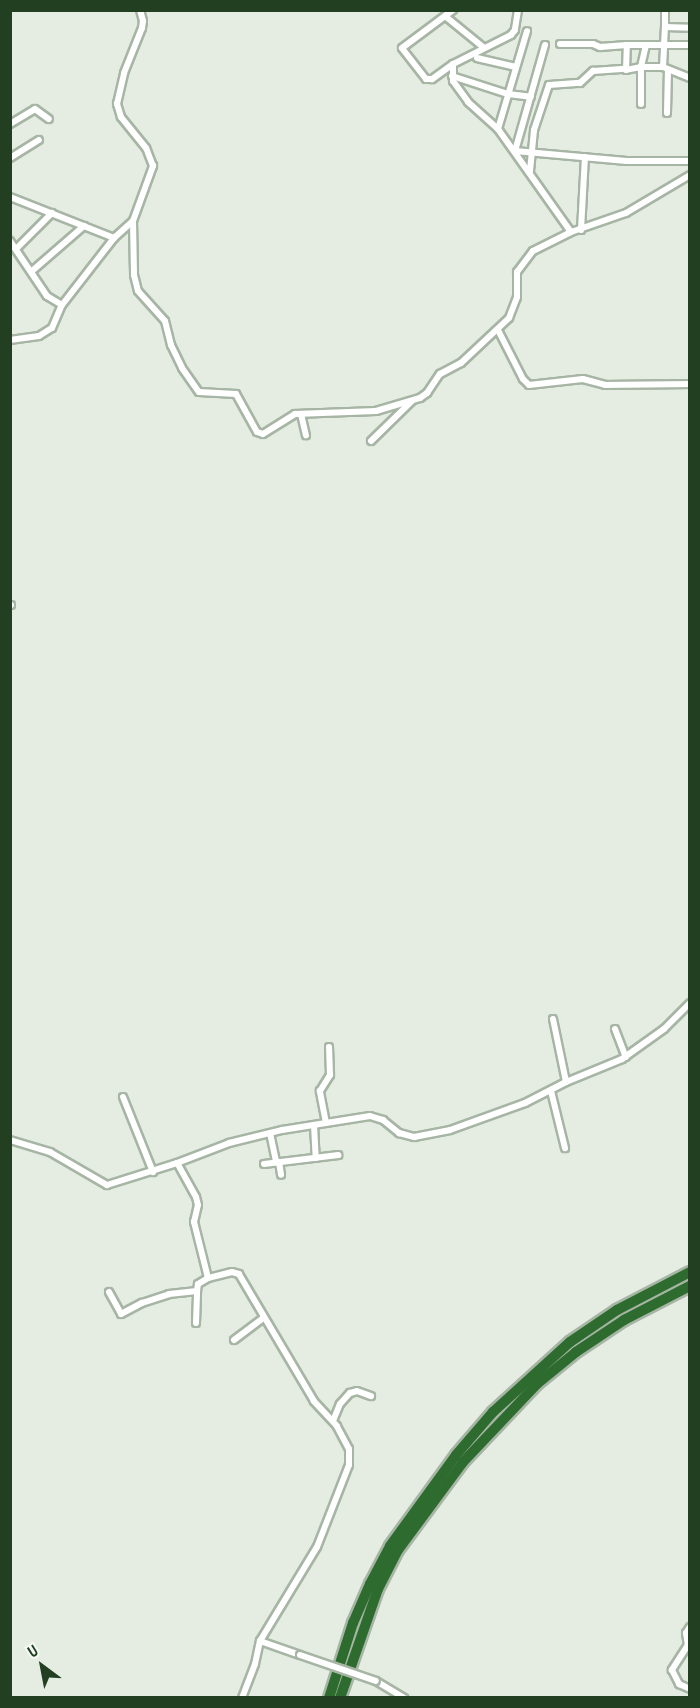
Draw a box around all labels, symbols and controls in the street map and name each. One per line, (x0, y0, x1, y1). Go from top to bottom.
north arrow (12, 1636, 72, 1696)
text: U (24, 1640, 41, 1661)

